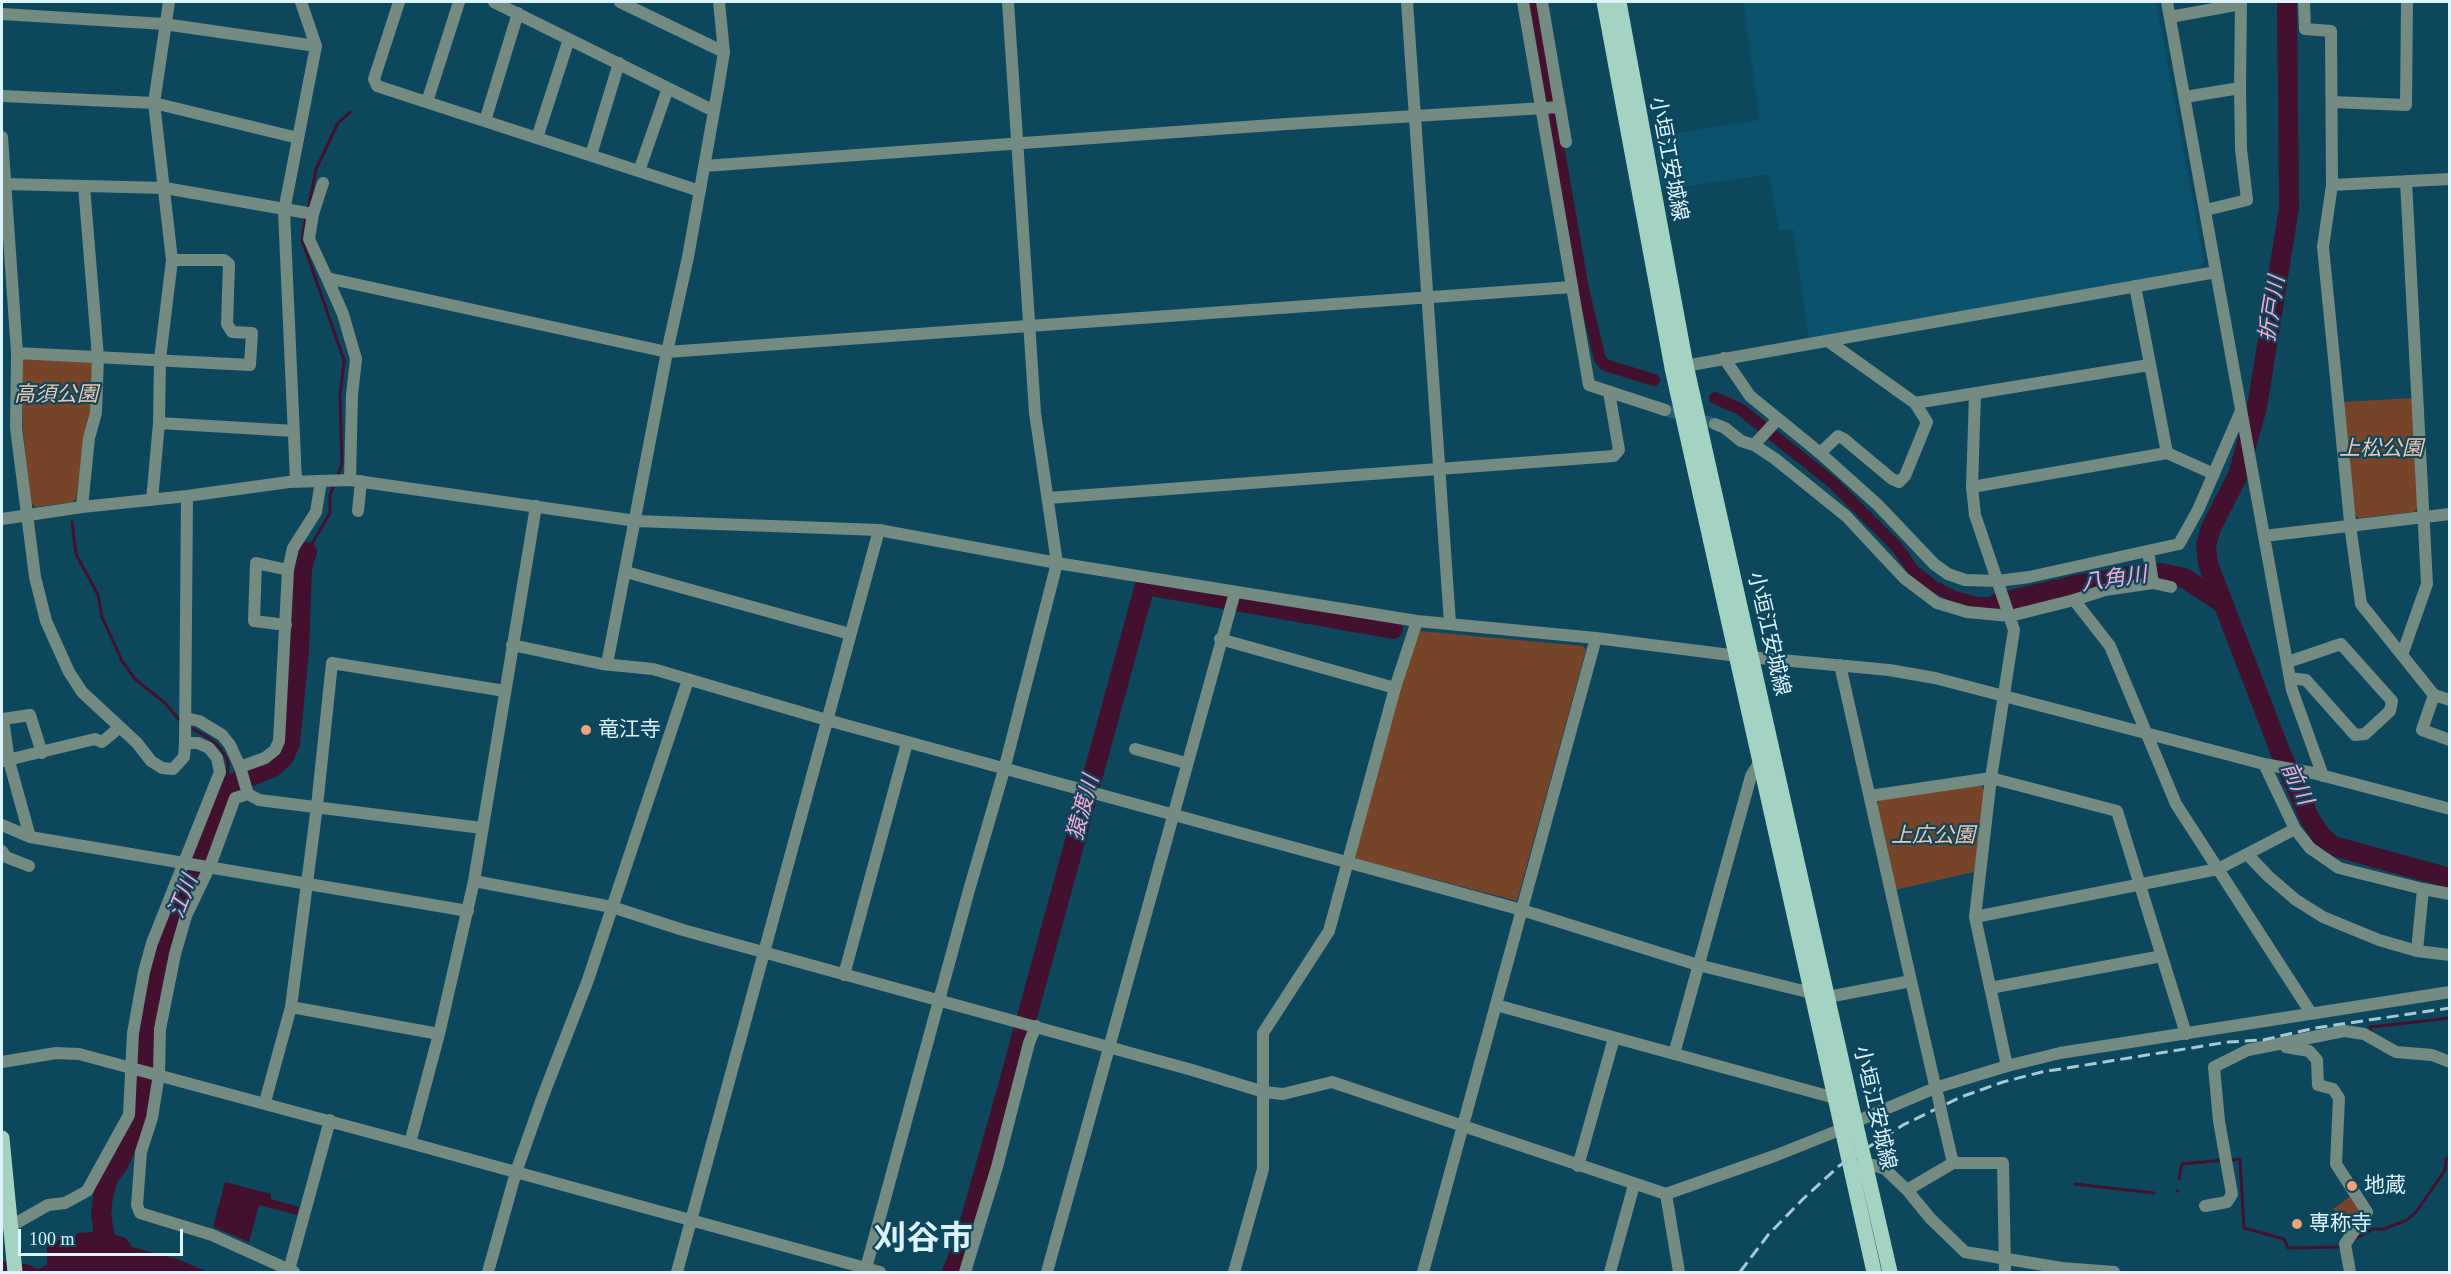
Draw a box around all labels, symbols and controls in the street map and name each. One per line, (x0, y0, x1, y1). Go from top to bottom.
street label: 小垣江安城線 (1644, 95, 1692, 223)
water label: 折戸川 (2255, 274, 2291, 344)
park label: 高須公園 (14, 382, 98, 408)
park label: 上松公園 (2339, 436, 2423, 462)
water label: 八角川 (2079, 562, 2149, 598)
street label: 小垣江安城線 (1742, 570, 1794, 698)
place label: 竜江寺 (598, 717, 661, 743)
marker: 竜江寺 (579, 723, 593, 737)
water label: 前川 (2274, 758, 2318, 810)
water label: 猿渡川 (1063, 773, 1105, 843)
park label: 上広公園 (1891, 823, 1975, 849)
water label: 江川 (164, 872, 204, 922)
street label: 小垣江安城線 (1848, 1044, 1900, 1172)
place label: 地蔵 (2364, 1173, 2406, 1199)
marker: 地蔵 (2345, 1179, 2359, 1193)
place label: 専称寺 (2309, 1211, 2372, 1237)
scale bar (21, 1217, 186, 1255)
marker: 専称寺 (2290, 1217, 2304, 1231)
district label: 刈谷市 (874, 1220, 972, 1260)
text: 100 m (29, 1229, 75, 1249)

